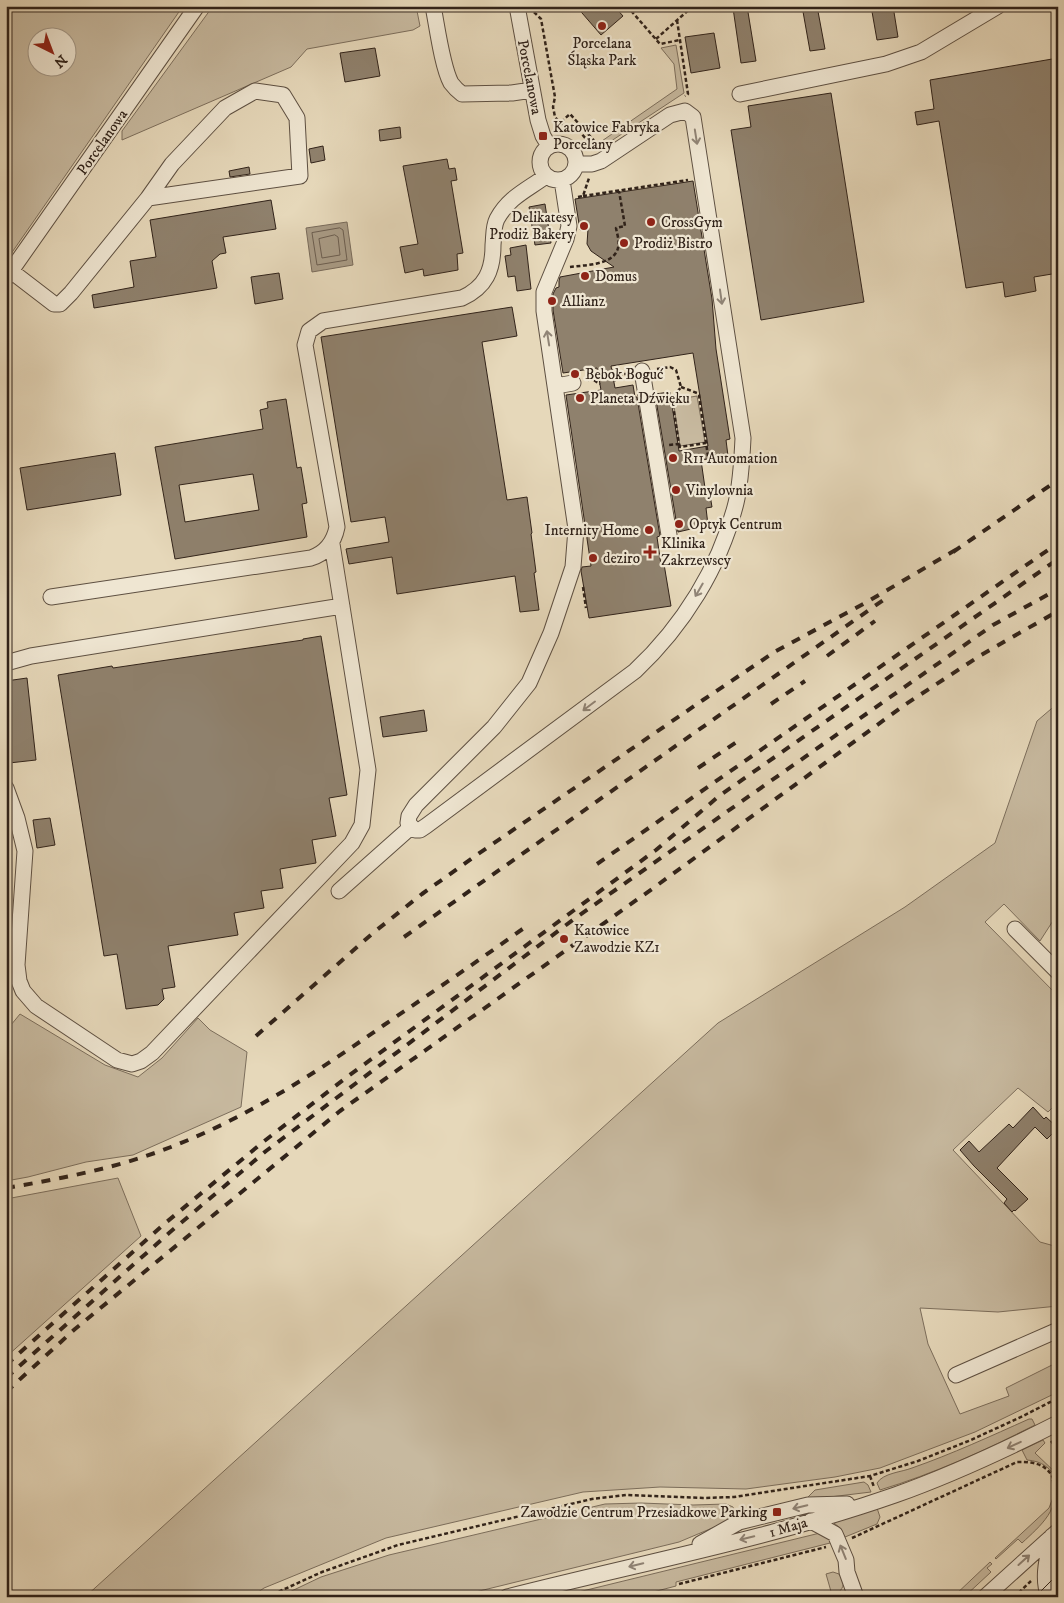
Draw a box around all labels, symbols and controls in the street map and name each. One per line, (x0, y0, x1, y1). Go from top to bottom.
marker: Porcelana Śląska Park (596, 20, 608, 32)
north arrow (28, 28, 78, 78)
place label: Porcelana Śląska Park (568, 34, 637, 70)
street label: Porcelanowa (513, 38, 546, 117)
text: N (49, 50, 70, 72)
street label: Porcelanowa (73, 105, 132, 179)
place label: Katowice Fabryka Porcelany (553, 118, 660, 154)
one-way arrow (691, 128, 701, 144)
marker: Katowice Fabryka Porcelany (537, 130, 549, 142)
place label: Delikatesy Prodiż Bakery (489, 208, 575, 244)
place label: CrossGym (661, 213, 723, 232)
marker: CrossGym (645, 216, 657, 228)
marker: Delikatesy Prodiż Bakery (578, 220, 590, 232)
place label: Prodiż Bistro (634, 234, 713, 253)
marker: Prodiż Bistro (618, 237, 630, 249)
place label: Domus (595, 267, 637, 286)
marker: Domus (579, 270, 591, 282)
one-way arrow (716, 289, 726, 305)
place label: Allianz (562, 292, 606, 311)
marker: Allianz (546, 295, 558, 307)
one-way arrow (543, 331, 553, 347)
place label: Bebok Boguć (585, 365, 664, 384)
marker: Bebok Boguć (569, 368, 581, 380)
place label: Planeta Dźwięku (590, 389, 690, 408)
marker: Planeta Dźwięku (574, 392, 586, 404)
place label: R11 Automation (683, 449, 778, 468)
marker: R11 Automation (667, 452, 679, 464)
place label: Vinylownia (685, 481, 754, 500)
marker: Vinylownia (670, 484, 682, 496)
place label: Optyk Centrum (689, 515, 782, 534)
marker: Optyk Centrum (673, 518, 685, 530)
place label: Internity Home (545, 521, 639, 540)
marker: Internity Home (643, 524, 655, 536)
place label: Klinika Zakrzewscy (661, 534, 732, 570)
marker: Klinika Zakrzewscy (643, 545, 657, 559)
place label: deziro (603, 549, 640, 568)
marker: deziro (587, 552, 599, 564)
one-way arrow (694, 582, 704, 596)
one-way arrow (582, 701, 596, 711)
place label: Katowice Zawodzie KZ1 (574, 921, 660, 957)
marker: Katowice Zawodzie KZ1 (558, 933, 570, 945)
one-way arrow (1007, 1440, 1022, 1450)
place label: Zawodzie Centrum Przesiadkowe Parking (520, 1503, 768, 1522)
one-way arrow (793, 1503, 809, 1512)
marker: Zawodzie Centrum Przesiadkowe Parking (771, 1506, 783, 1518)
street label: 1 Maja (767, 1513, 810, 1542)
one-way arrow (740, 1534, 756, 1543)
one-way arrow (838, 1545, 847, 1560)
one-way arrow (1018, 1554, 1031, 1566)
one-way arrow (629, 1561, 645, 1570)

